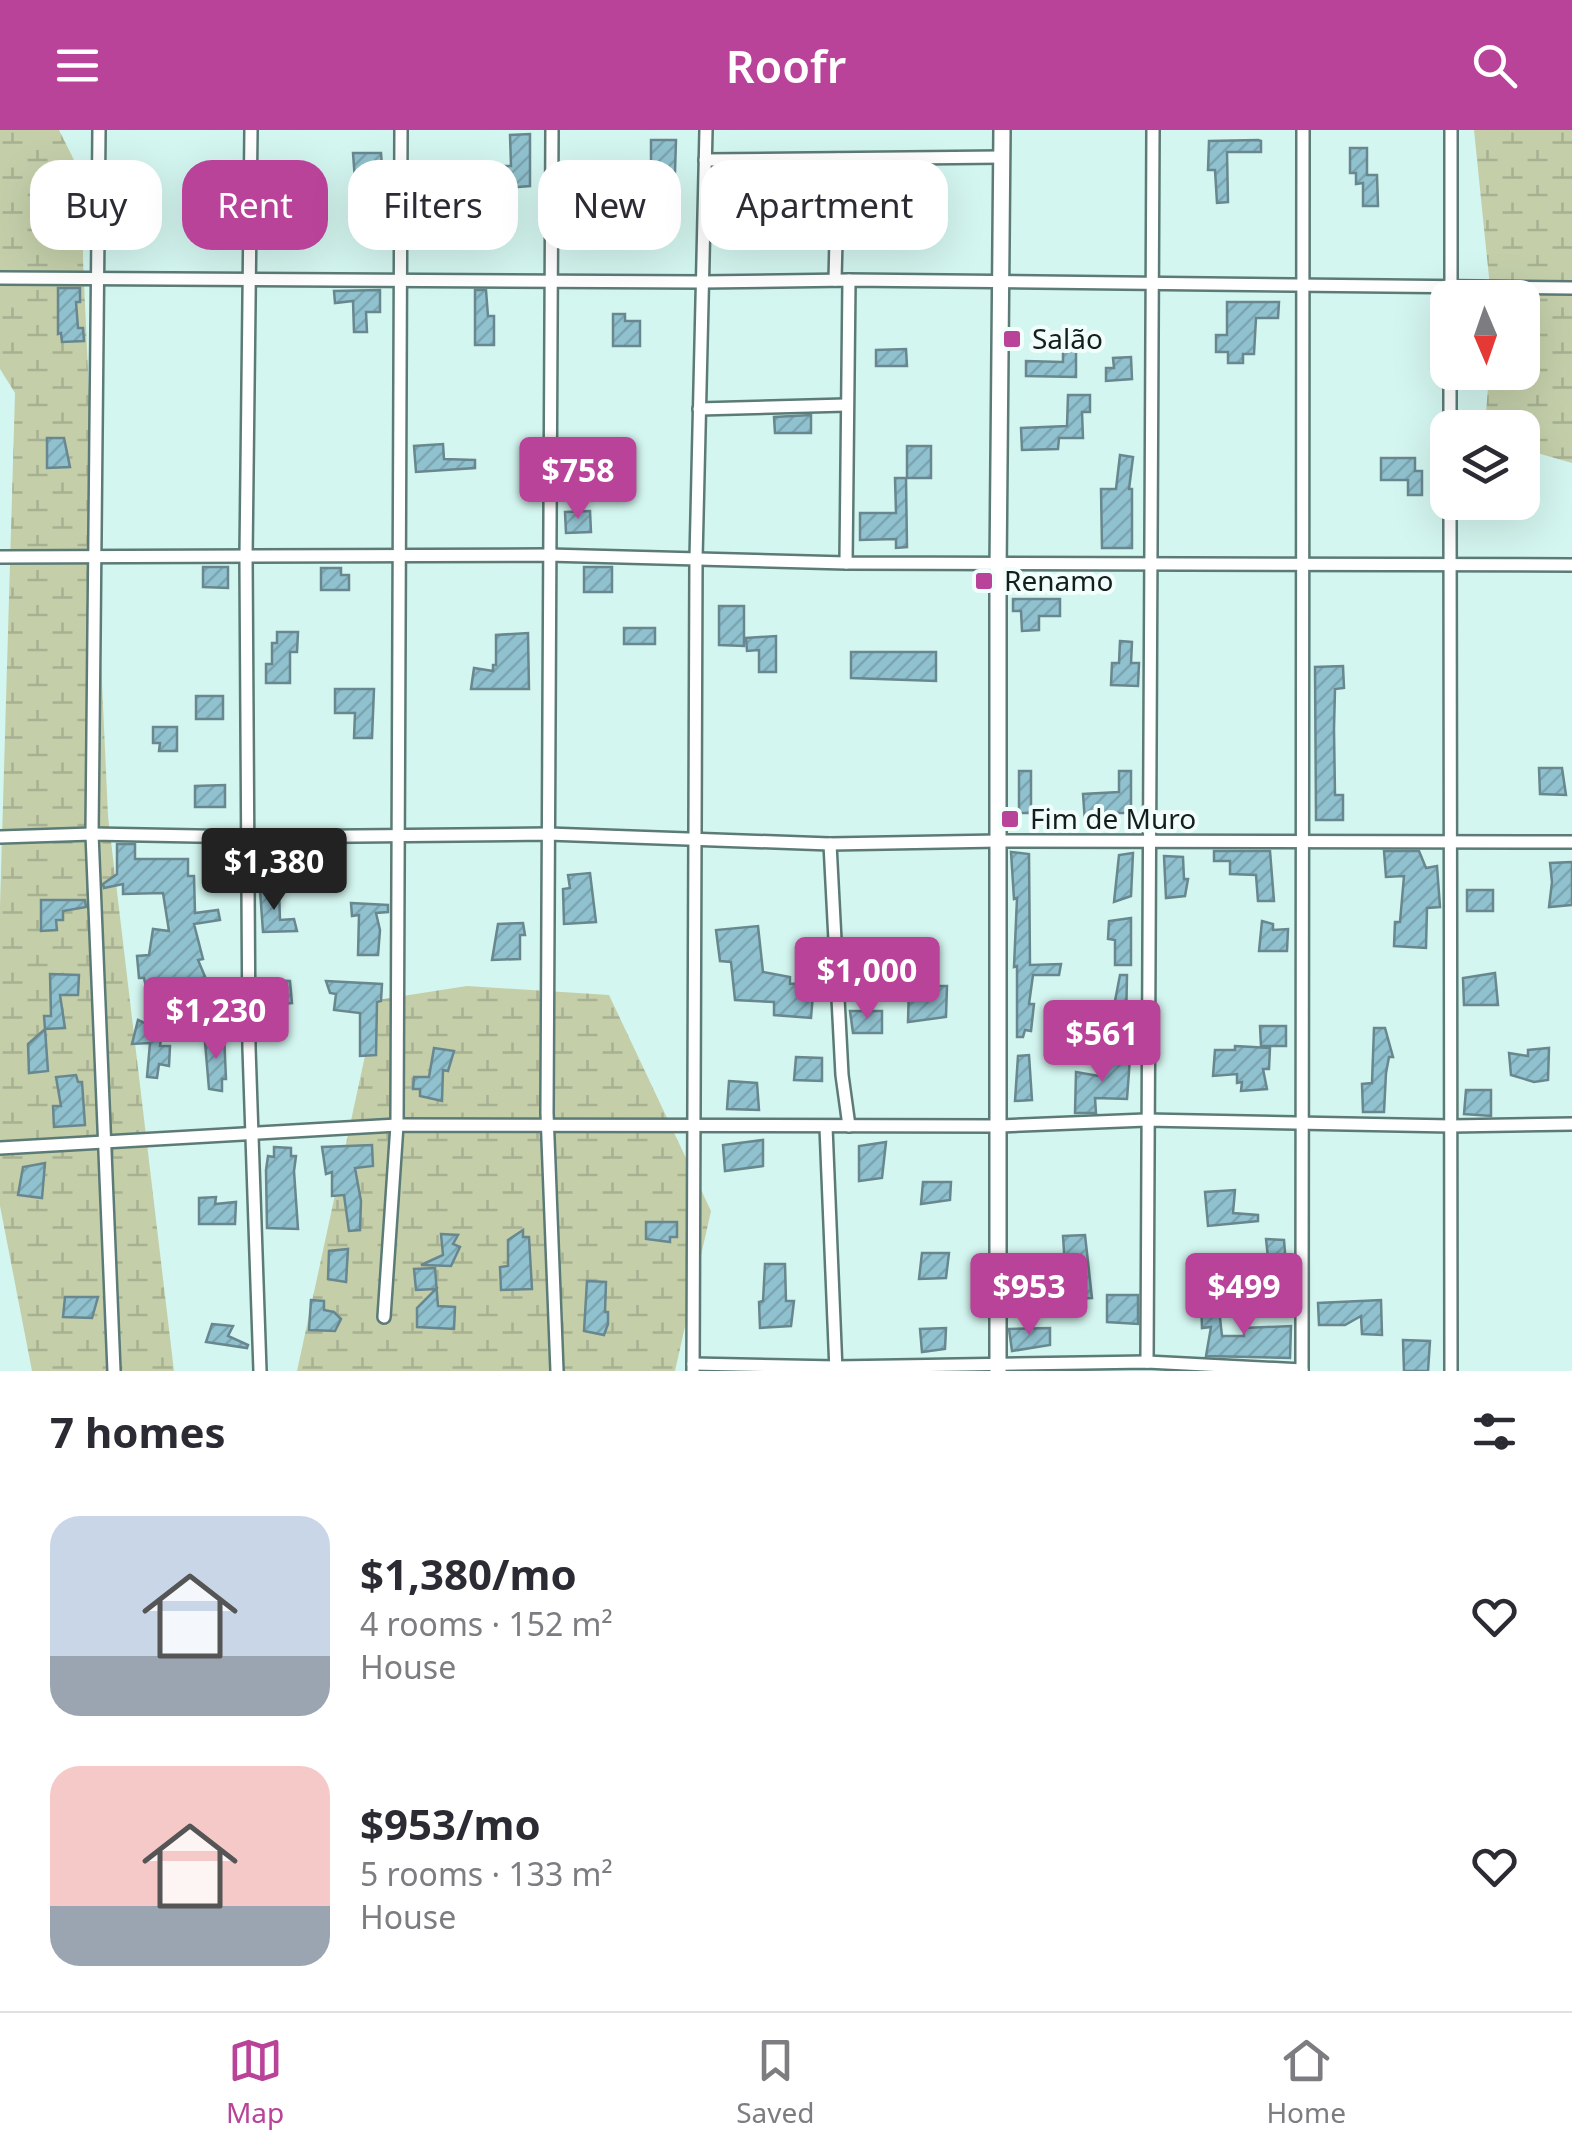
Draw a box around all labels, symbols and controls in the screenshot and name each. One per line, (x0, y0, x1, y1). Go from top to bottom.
text: Roofr (726, 35, 846, 96)
icon: menu (50, 38, 105, 93)
icon: search (1467, 38, 1522, 93)
chip: Buy (30, 160, 162, 250)
chip: Rent (182, 160, 328, 250)
chip: Filters (348, 160, 518, 250)
chip: New (538, 160, 681, 250)
chip: Apartment (701, 160, 948, 250)
north arrow (1430, 280, 1540, 390)
map controls (1430, 280, 1540, 520)
place label: Salão (1032, 319, 1103, 357)
marker: Salão (1001, 328, 1023, 350)
button: layers (1430, 410, 1540, 520)
pin: $758 (519, 437, 637, 522)
text: $758 (541, 448, 615, 491)
place label: Renamo (1004, 561, 1113, 599)
marker: Renamo (973, 570, 995, 592)
place label: Fim de Muro (1030, 799, 1196, 837)
marker: Fim de Muro (999, 808, 1021, 830)
pin: $1,380 (193, 828, 355, 913)
text: $1,380 (224, 839, 324, 882)
pin: $1,000 (786, 937, 948, 1022)
text: $1,000 (817, 948, 917, 991)
pin: $1,230 (135, 977, 297, 1062)
text: $1,230 (166, 988, 266, 1031)
pin: $561 (1043, 1000, 1161, 1085)
text: $561 (1065, 1011, 1139, 1054)
pin: $953 (970, 1253, 1088, 1338)
pin: $499 (1185, 1253, 1303, 1338)
text: $953 (992, 1264, 1066, 1307)
text: $499 (1207, 1264, 1281, 1307)
text: 7 homes (50, 1403, 226, 1460)
icon: filters (1467, 1404, 1522, 1459)
text: $1,380/mo (360, 1545, 577, 1602)
icon: home (130, 1556, 250, 1676)
icon: heart (1467, 1589, 1522, 1644)
text: 4 rooms · 152 m² (360, 1602, 613, 1645)
text: House (360, 1645, 456, 1688)
text: $953/mo (360, 1795, 541, 1852)
icon: home (130, 1806, 250, 1926)
icon: heart (1467, 1839, 1522, 1894)
text: 5 rooms · 133 m² (360, 1852, 613, 1895)
text: House (360, 1895, 456, 1938)
tab: Map (226, 2033, 284, 2131)
tab: Saved (736, 2033, 814, 2131)
tab: Home (1266, 2033, 1346, 2131)

